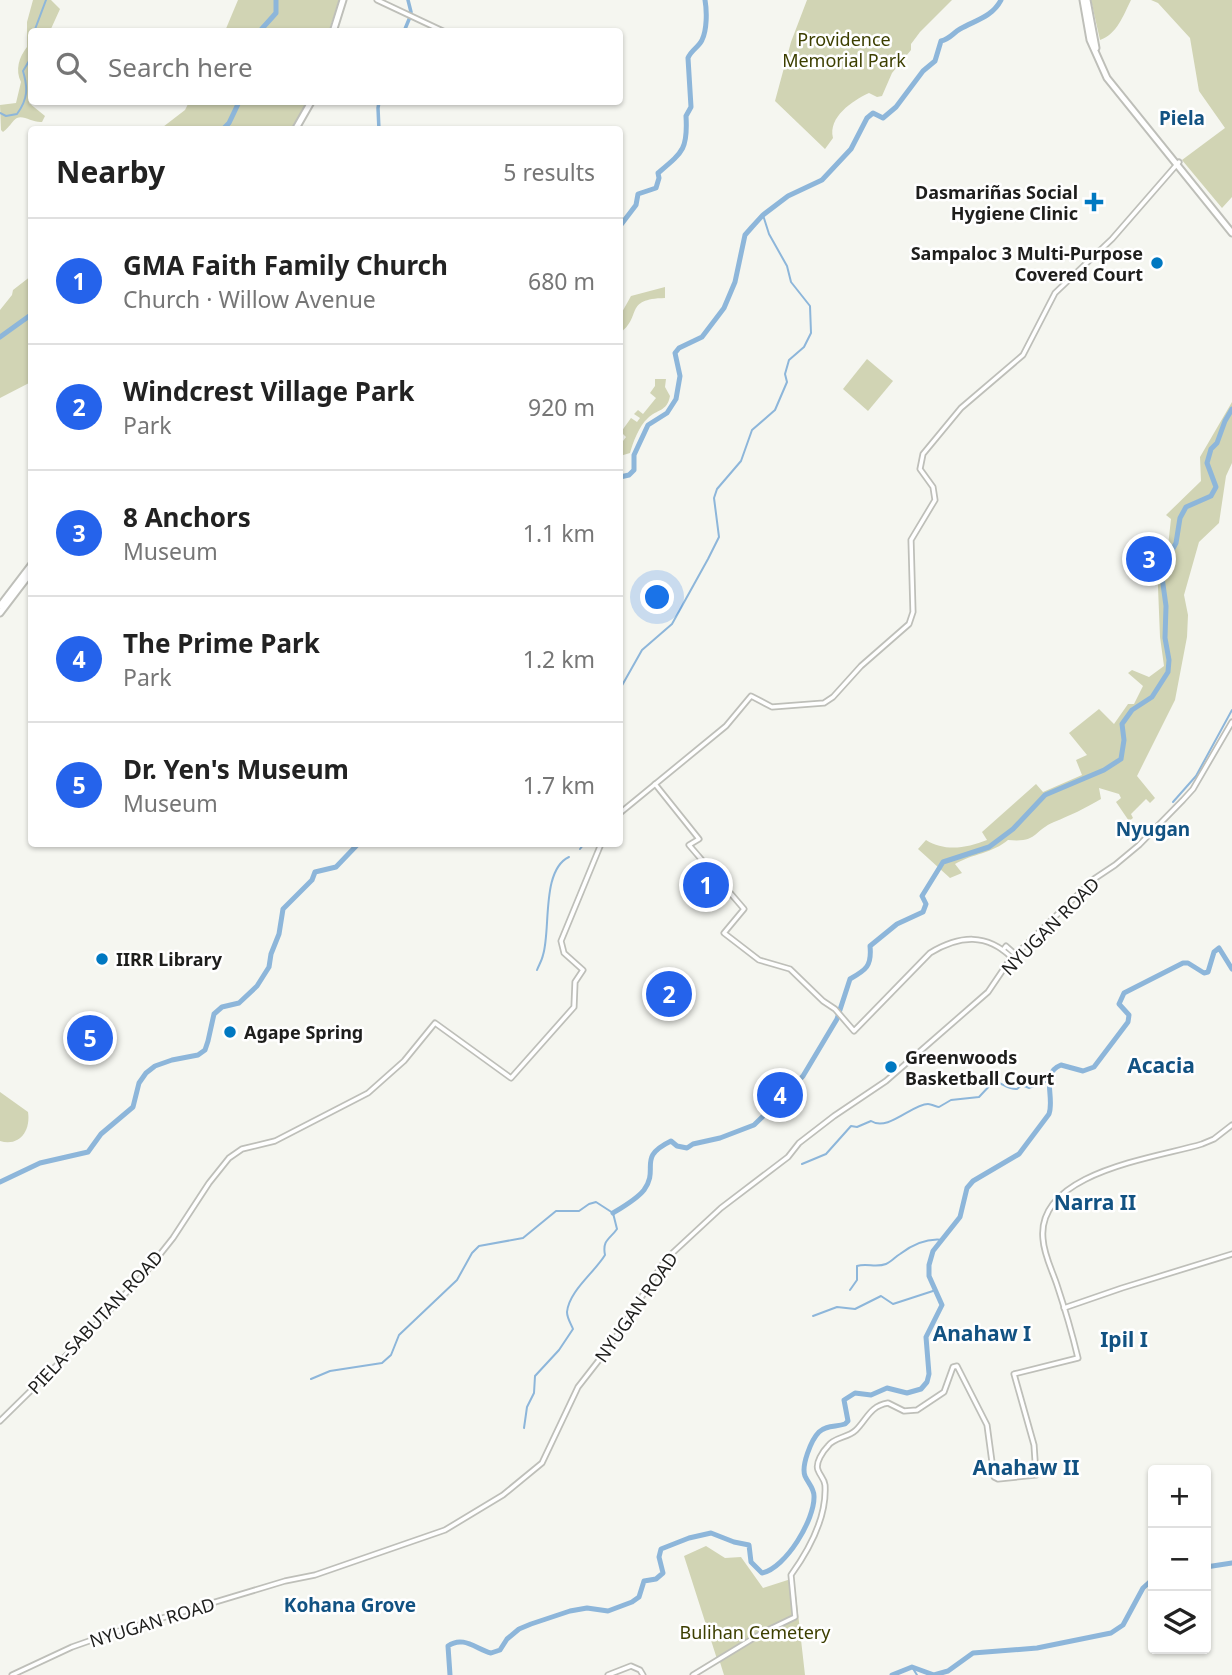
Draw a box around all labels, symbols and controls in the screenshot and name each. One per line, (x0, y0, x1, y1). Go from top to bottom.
park label: Providence Memorial Park (782, 27, 906, 72)
search box (28, 28, 623, 105)
icon: search (52, 48, 90, 86)
text: Search here (108, 49, 253, 85)
district label: Piela (1159, 105, 1205, 131)
text: Nearby (56, 151, 165, 192)
text: 5 results (503, 156, 595, 188)
place label: Dasmariñas Social Hygiene Clinic (915, 180, 1078, 225)
marker: Dasmariñas Social Hygiene Clinic (1084, 192, 1104, 212)
place label: Sampaloc 3 Multi-Purpose Covered Court (911, 241, 1143, 286)
text: GMA Faith Family Church (123, 247, 448, 283)
marker: Sampaloc 3 Multi-Purpose Covered Court (1149, 255, 1165, 271)
text: 1 (72, 265, 86, 297)
text: 680 m (528, 265, 595, 297)
text: Church · Willow Avenue (123, 283, 376, 315)
text: Windcrest Village Park (123, 373, 414, 409)
text: 2 (72, 391, 86, 423)
text: 920 m (528, 391, 595, 423)
text: Park (123, 409, 172, 441)
text: 8 Anchors (123, 499, 251, 535)
text: 3 (72, 517, 86, 549)
text: 1.1 km (523, 517, 595, 549)
pin: 3 (1126, 533, 1172, 585)
text: Museum (123, 535, 218, 567)
your location (640, 580, 674, 614)
text: The Prime Park (123, 625, 320, 661)
text: 4 (72, 643, 86, 675)
text: 1.2 km (523, 643, 595, 675)
text: Park (123, 661, 172, 693)
text: Dr. Yen's Museum (123, 751, 349, 787)
text: 5 (72, 769, 86, 801)
text: 1.7 km (523, 769, 595, 801)
text: Museum (123, 787, 218, 819)
district label: Nyugan (1116, 816, 1190, 842)
pin: 1 (683, 859, 729, 911)
street label: NYUGAN ROAD (996, 872, 1104, 980)
place label: IIRR Library (116, 947, 223, 971)
marker: IIRR Library (94, 951, 110, 967)
pin: 2 (646, 968, 692, 1020)
pin: 5 (67, 1012, 113, 1064)
place label: Agape Spring (244, 1020, 363, 1044)
marker: Agape Spring (222, 1024, 238, 1040)
place label: Greenwoods Basketball Court (905, 1045, 1055, 1090)
district label: Acacia (1127, 1051, 1195, 1079)
marker: Greenwoods Basketball Court (883, 1059, 899, 1075)
pin: 4 (757, 1069, 803, 1121)
district label: Narra II (1054, 1188, 1136, 1216)
street label: PIELA-SABUTAN ROAD (22, 1245, 168, 1399)
street label: NYUGAN ROAD (589, 1247, 683, 1367)
district label: Anahaw I (933, 1319, 1031, 1347)
district label: Ipil I (1100, 1325, 1148, 1353)
district label: Anahaw II (973, 1453, 1079, 1481)
map controls (1148, 1465, 1211, 1654)
button: + (1148, 1465, 1211, 1528)
button: − (1148, 1528, 1211, 1591)
button: layers (1148, 1591, 1211, 1654)
street label: NYUGAN ROAD (87, 1592, 217, 1652)
district label: Kohana Grove (284, 1592, 416, 1618)
park label: Bulihan Cemetery (680, 1620, 831, 1644)

